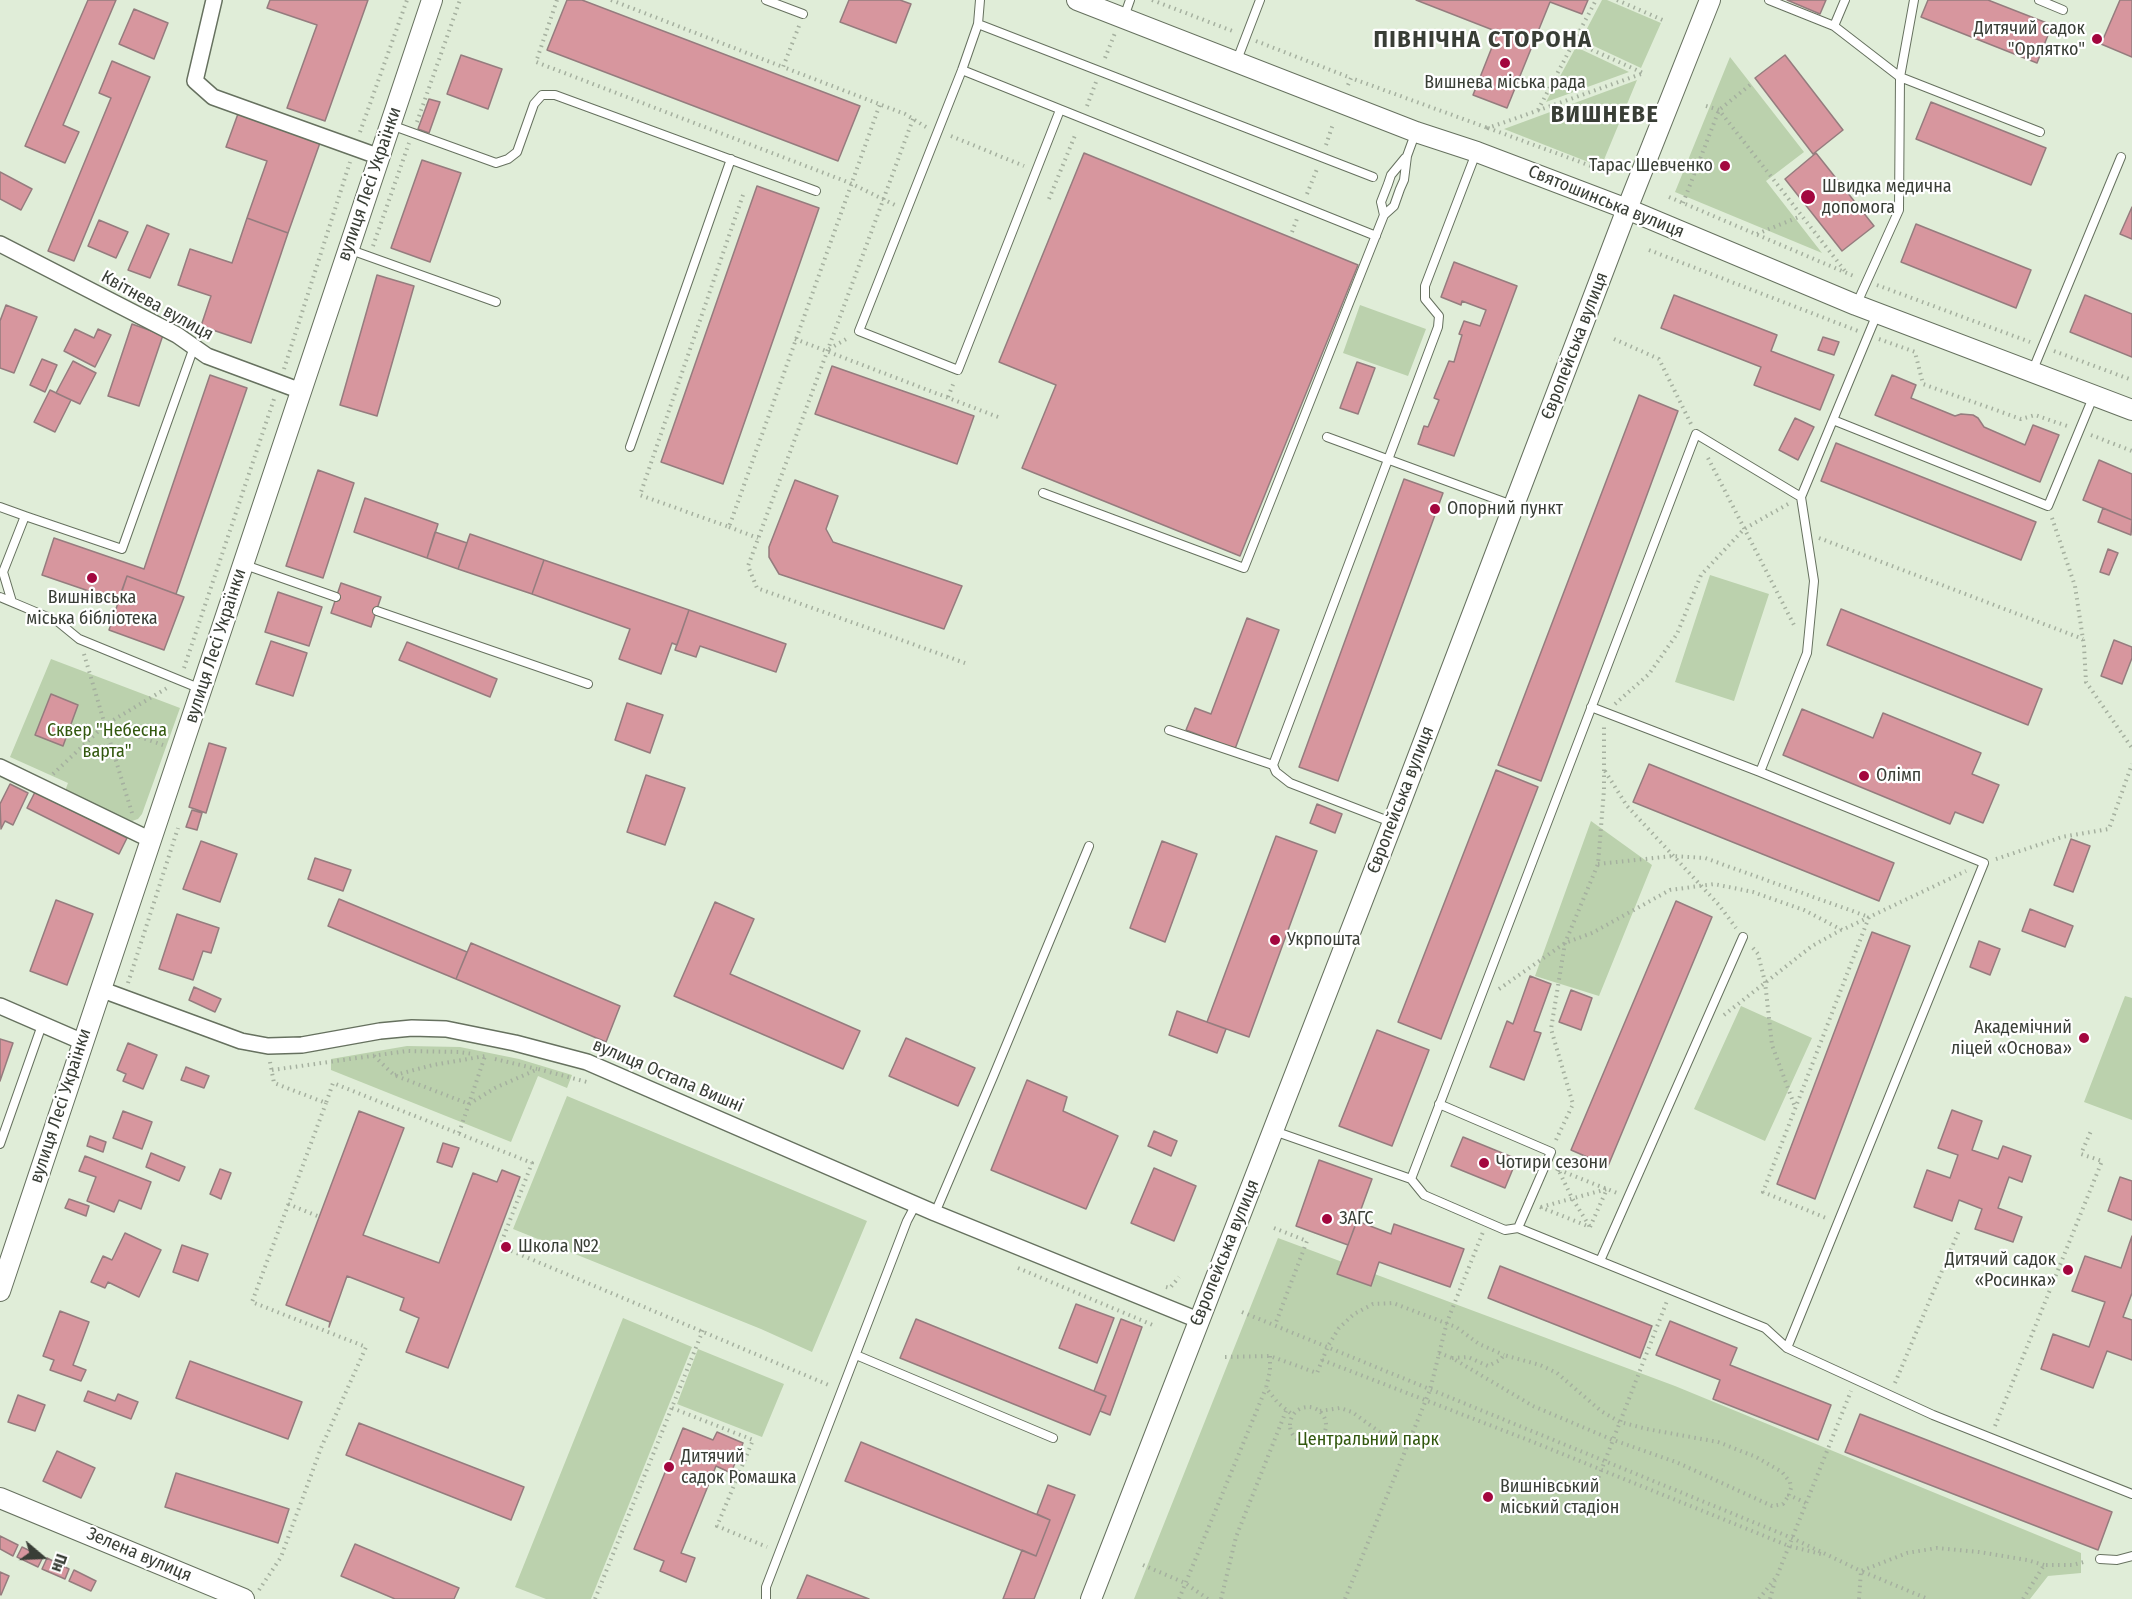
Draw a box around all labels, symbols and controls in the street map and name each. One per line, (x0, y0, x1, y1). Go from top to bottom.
place label: Дитячий садок "Орлятко" (1974, 18, 2085, 60)
district label: ПІВНІЧНА СТОРОНА (1373, 26, 1593, 54)
marker: Дитячий садок "Орлятко" (2090, 32, 2104, 46)
marker: Вишнева міська рада (1498, 56, 1512, 70)
place label: Вишнева міська рада (1424, 72, 1586, 94)
district label: ВИШНЕВЕ (1551, 101, 1659, 129)
street label: вулиця Лесі Українки (334, 104, 406, 264)
place label: Тарас Шевченко (1589, 155, 1713, 177)
marker: Тарас Шевченко (1718, 159, 1732, 173)
street label: Святошинська вулиця (1525, 161, 1687, 243)
place label: Швидка медична допомога (1822, 176, 1952, 219)
marker: Швидка медична допомога (1799, 188, 1817, 206)
street label: Квітнева вулиця (97, 266, 217, 346)
street label: Європейська вулиця (1537, 269, 1613, 423)
place label: Опорний пункт (1447, 498, 1563, 520)
marker: Опорний пункт (1428, 502, 1442, 516)
street label: вулиця Лесі Українки (181, 566, 251, 726)
marker: Вишнівська міська бібліотека (85, 571, 99, 585)
place label: Вишнівська міська бібліотека (26, 587, 158, 630)
park label: Сквер "Небесна варта" (47, 720, 167, 762)
street label: Європейська вулиця (1363, 723, 1439, 877)
place label: Олімп (1876, 765, 1921, 787)
marker: Олімп (1857, 769, 1871, 783)
place label: Укрпошта (1287, 929, 1361, 951)
marker: Укрпошта (1268, 933, 1282, 947)
place label: Академічний ліцей «Основа» (1951, 1017, 2072, 1060)
street label: вулиця Лесі Українки (26, 1026, 96, 1186)
marker: Академічний ліцей «Основа» (2077, 1031, 2091, 1045)
street label: вулиця Остапа Вишні (589, 1034, 747, 1118)
place label: Чотири сезони (1496, 1152, 1608, 1174)
marker: Чотири сезони (1477, 1156, 1491, 1170)
street label: Європейська вулиця (1186, 1176, 1264, 1330)
place label: ЗАГС (1339, 1208, 1373, 1230)
marker: ЗАГС (1320, 1212, 1334, 1226)
place label: Школа №2 (518, 1236, 599, 1258)
marker: Школа №2 (499, 1240, 513, 1254)
place label: Дитячий садок «Росинка» (1945, 1249, 2056, 1292)
marker: Дитячий садок «Росинка» (2061, 1263, 2075, 1277)
park label: Центральний парк (1297, 1429, 1439, 1451)
place label: Дитячий садок Ромашка (681, 1446, 796, 1488)
marker: Дитячий садок Ромашка (662, 1460, 676, 1474)
place label: Вишнівський міський стадіон (1500, 1476, 1619, 1518)
marker: Вишнівський міський стадіон (1481, 1490, 1495, 1504)
street label: Зелена вулиця (83, 1523, 195, 1587)
north arrow (12, 1527, 72, 1587)
text: Пн (48, 1551, 71, 1575)

